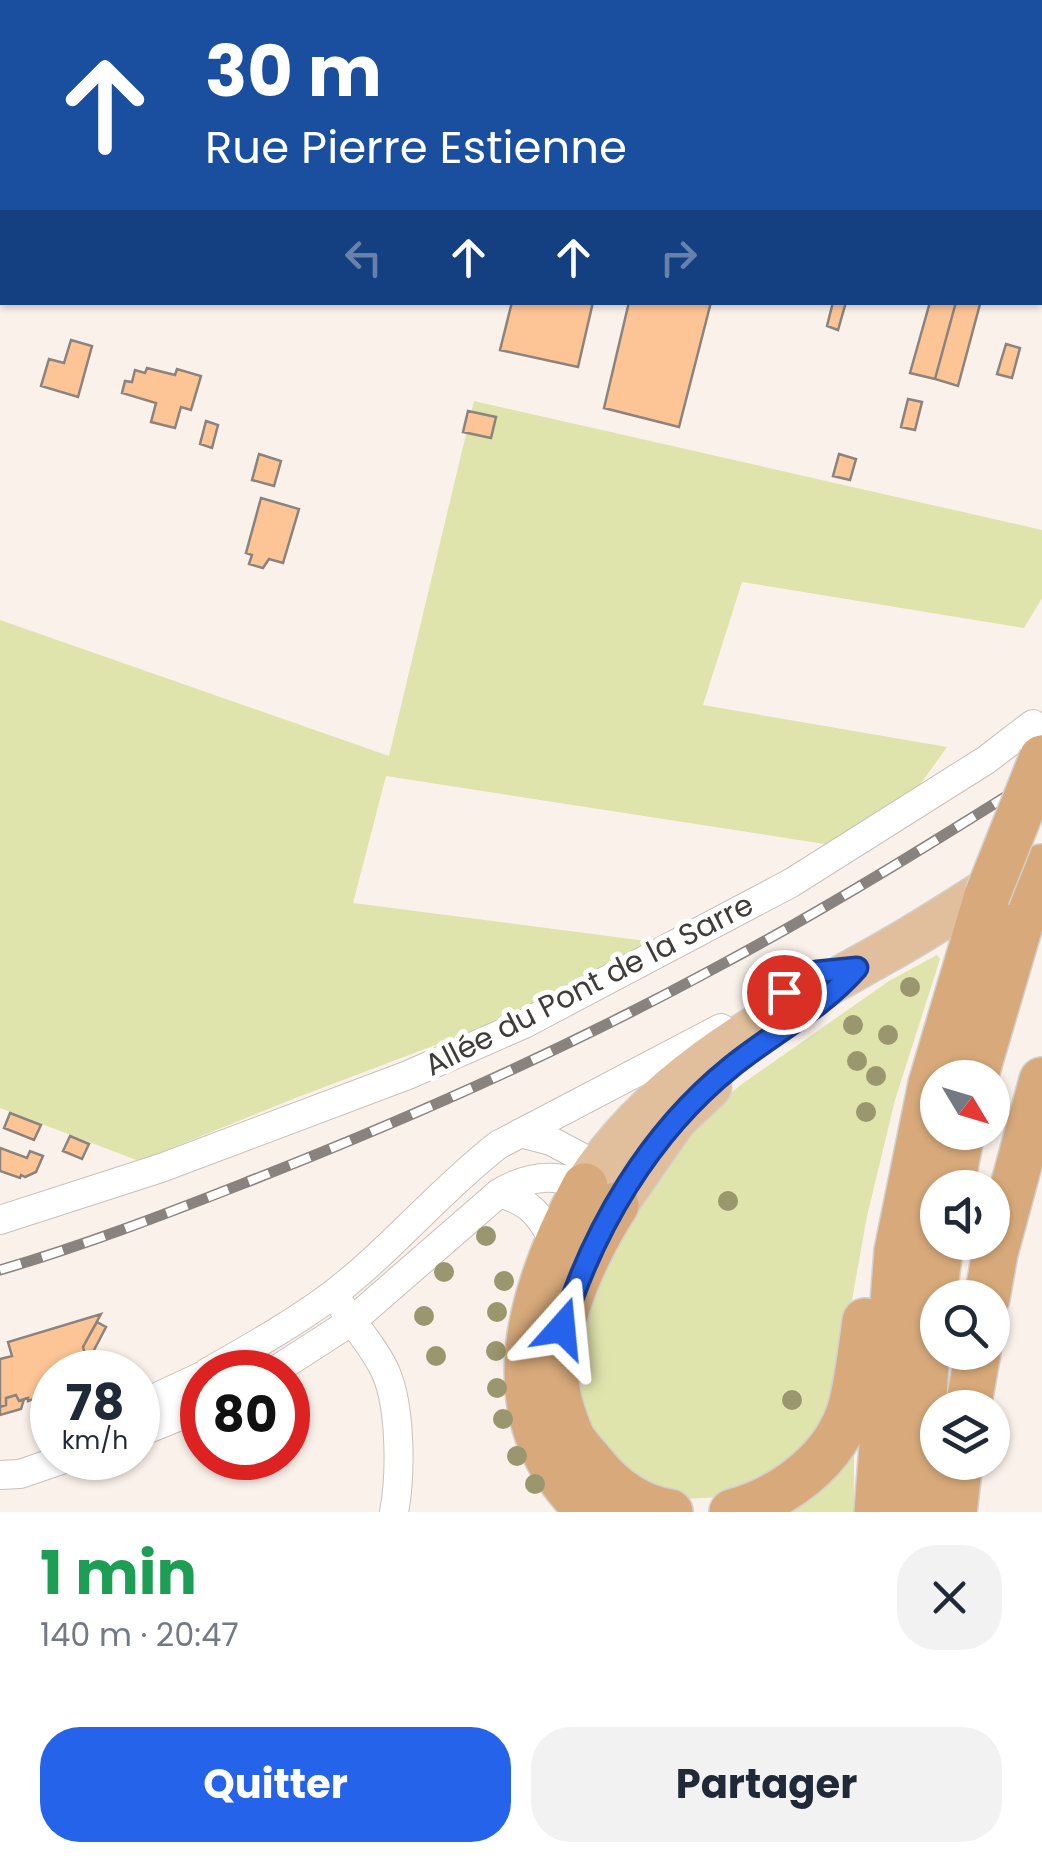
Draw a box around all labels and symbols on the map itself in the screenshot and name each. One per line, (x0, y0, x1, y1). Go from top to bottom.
street label: Allée du Pont de la Sarre (417, 883, 761, 1086)
pin (742, 950, 827, 1035)
north arrow (920, 1060, 1010, 1150)
position arrow (510, 1276, 614, 1380)
speed limit sign: 80 (180, 1350, 310, 1480)

